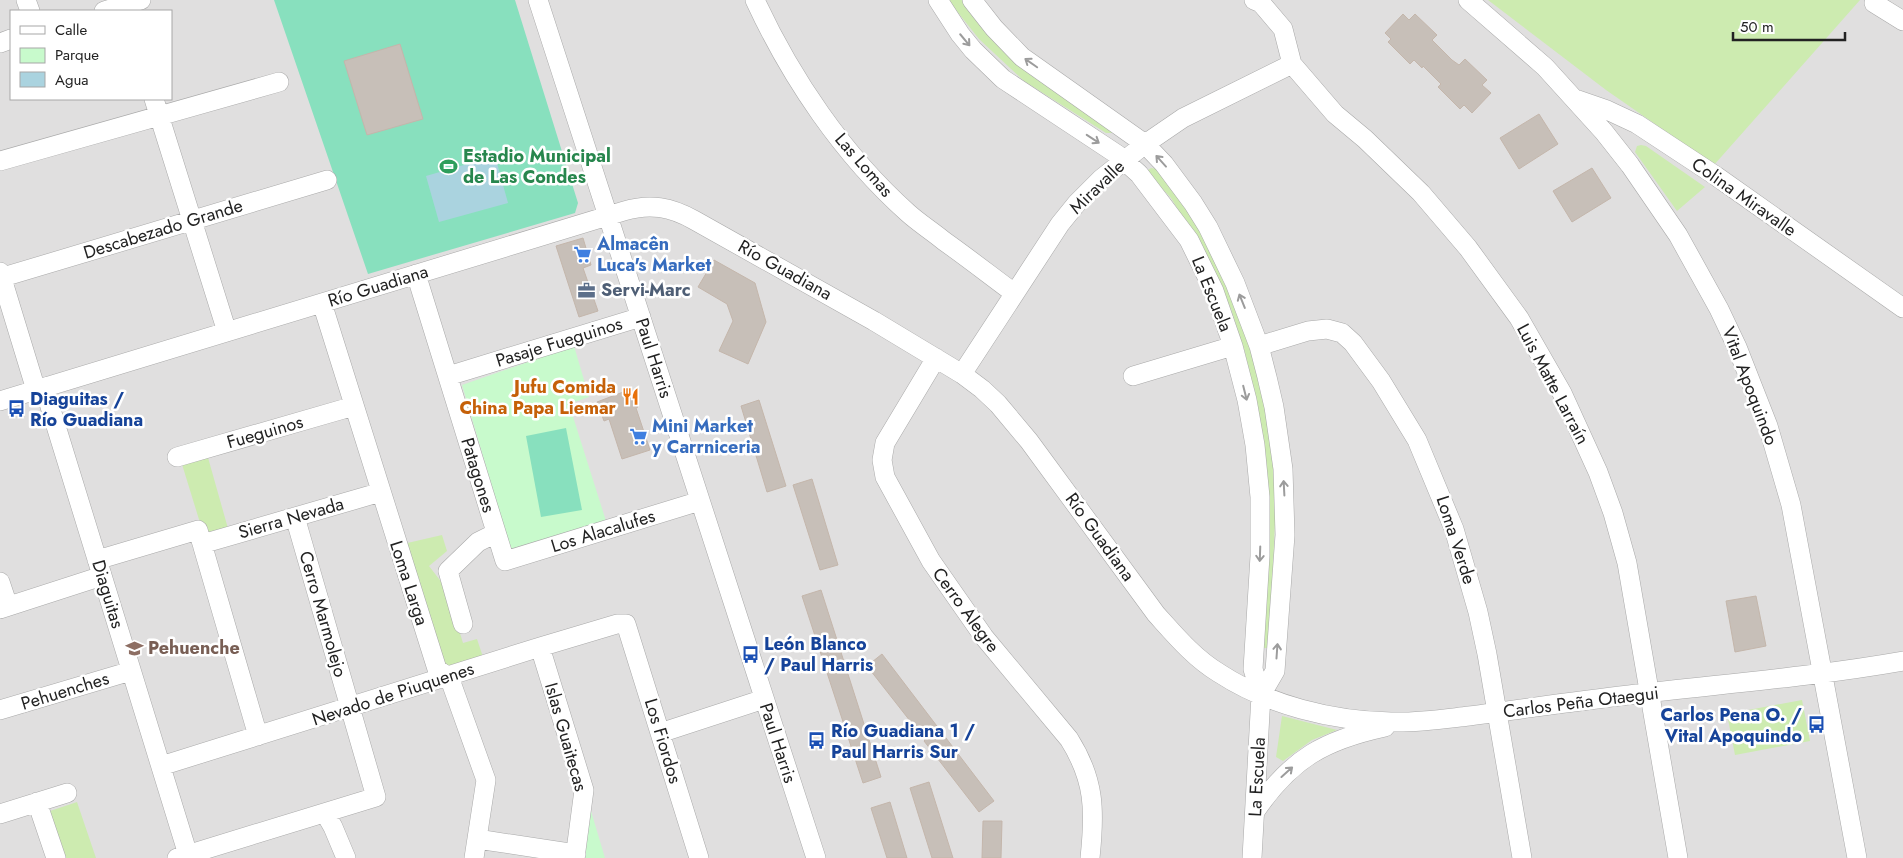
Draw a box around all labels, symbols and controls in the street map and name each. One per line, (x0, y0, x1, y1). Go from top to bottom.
legend (10, 10, 172, 100)
scale bar (1733, 10, 1846, 42)
text: 50 m (1740, 16, 1774, 38)
text: Calle (55, 19, 87, 41)
one-way arrow (960, 34, 971, 47)
text: Parque (55, 44, 99, 66)
one-way arrow (1025, 58, 1039, 68)
text: Agua (55, 69, 89, 91)
street label: Las Lomas (829, 127, 899, 203)
one-way arrow (1086, 134, 1100, 144)
place label: Estadio Municipal de Las Condes (463, 143, 611, 190)
street label: Colina Miravalle (1686, 151, 1802, 243)
street label: Miravalle (1063, 154, 1131, 220)
one-way arrow (1155, 154, 1167, 167)
sports icon: Estadio Municipal de Las Condes (439, 156, 459, 176)
street label: Descabezado Grande (80, 192, 246, 266)
place label: Almacên Luca's Market (596, 231, 711, 278)
street label: Río Guadiana (733, 233, 837, 307)
supermarket icon: Almacên Luca's Market (573, 244, 593, 264)
street label: La Escuela (1185, 252, 1239, 336)
street label: Río Guadiana (325, 258, 431, 314)
place label: Servi-Marc (601, 277, 691, 303)
office icon: Servi-Marc (577, 280, 597, 300)
one-way arrow (1237, 293, 1246, 309)
street label: Pasaje Fueguinos (492, 310, 626, 374)
street label: Paul Harris (629, 315, 679, 401)
street label: Luis Matte Larraín (1510, 319, 1596, 449)
street label: Vital Apoquindo (1715, 323, 1785, 449)
place label: Jufu Comida China Papa Liemar (459, 374, 617, 421)
one-way arrow (1241, 384, 1251, 400)
place label: Diaguitas / Río Guadiana (30, 386, 143, 433)
restaurant icon: Jufu Comida China Papa Liemar (620, 387, 640, 407)
bus stop icon: Diaguitas / Río Guadiana (6, 399, 26, 419)
street label: Fueguinos (224, 409, 306, 455)
place label: Mini Market y Carrniceria (651, 413, 761, 460)
supermarket icon: Mini Market y Carrniceria (628, 426, 648, 446)
street label: Patagones (454, 434, 502, 516)
one-way arrow (1279, 481, 1288, 497)
street label: Río Guadiana (1059, 487, 1141, 587)
street label: Sierra Nevada (235, 491, 347, 545)
street label: Loma Verde (1430, 492, 1482, 588)
street label: Los Alacalufes (548, 503, 658, 559)
street label: Loma Larga (383, 537, 435, 629)
one-way arrow (1255, 546, 1264, 562)
street label: Cerro Marmolejo (293, 548, 353, 680)
street label: Diaguitas (85, 557, 131, 631)
street label: Cerro Alegre (926, 562, 1006, 658)
place label: León Blanco / Paul Harris (764, 631, 873, 678)
place label: Pehuenche (148, 635, 240, 661)
school or university icon: Pehuenche (124, 638, 144, 658)
one-way arrow (1272, 643, 1282, 659)
bus stop icon: León Blanco / Paul Harris (740, 644, 760, 664)
street label: Nevado de Piuquenes (309, 656, 477, 732)
street label: Pehuenches (18, 665, 112, 717)
street label: Islas Guaitecas (538, 680, 594, 794)
street label: Carlos Peña Otaegui (1502, 680, 1660, 724)
street label: Los Fiordos (638, 695, 688, 787)
street label: Paul Harris (753, 700, 803, 786)
place label: Carlos Pena O. / Vital Apoquindo (1660, 702, 1802, 749)
bus stop icon: Carlos Pena O. / Vital Apoquindo (1806, 715, 1826, 735)
place label: Río Guadiana 1 / Paul Harris Sur (831, 718, 975, 765)
bus stop icon: Río Guadiana 1 / Paul Harris Sur (807, 731, 827, 751)
street label: La Escuela (1242, 737, 1272, 817)
one-way arrow (1281, 766, 1293, 778)

